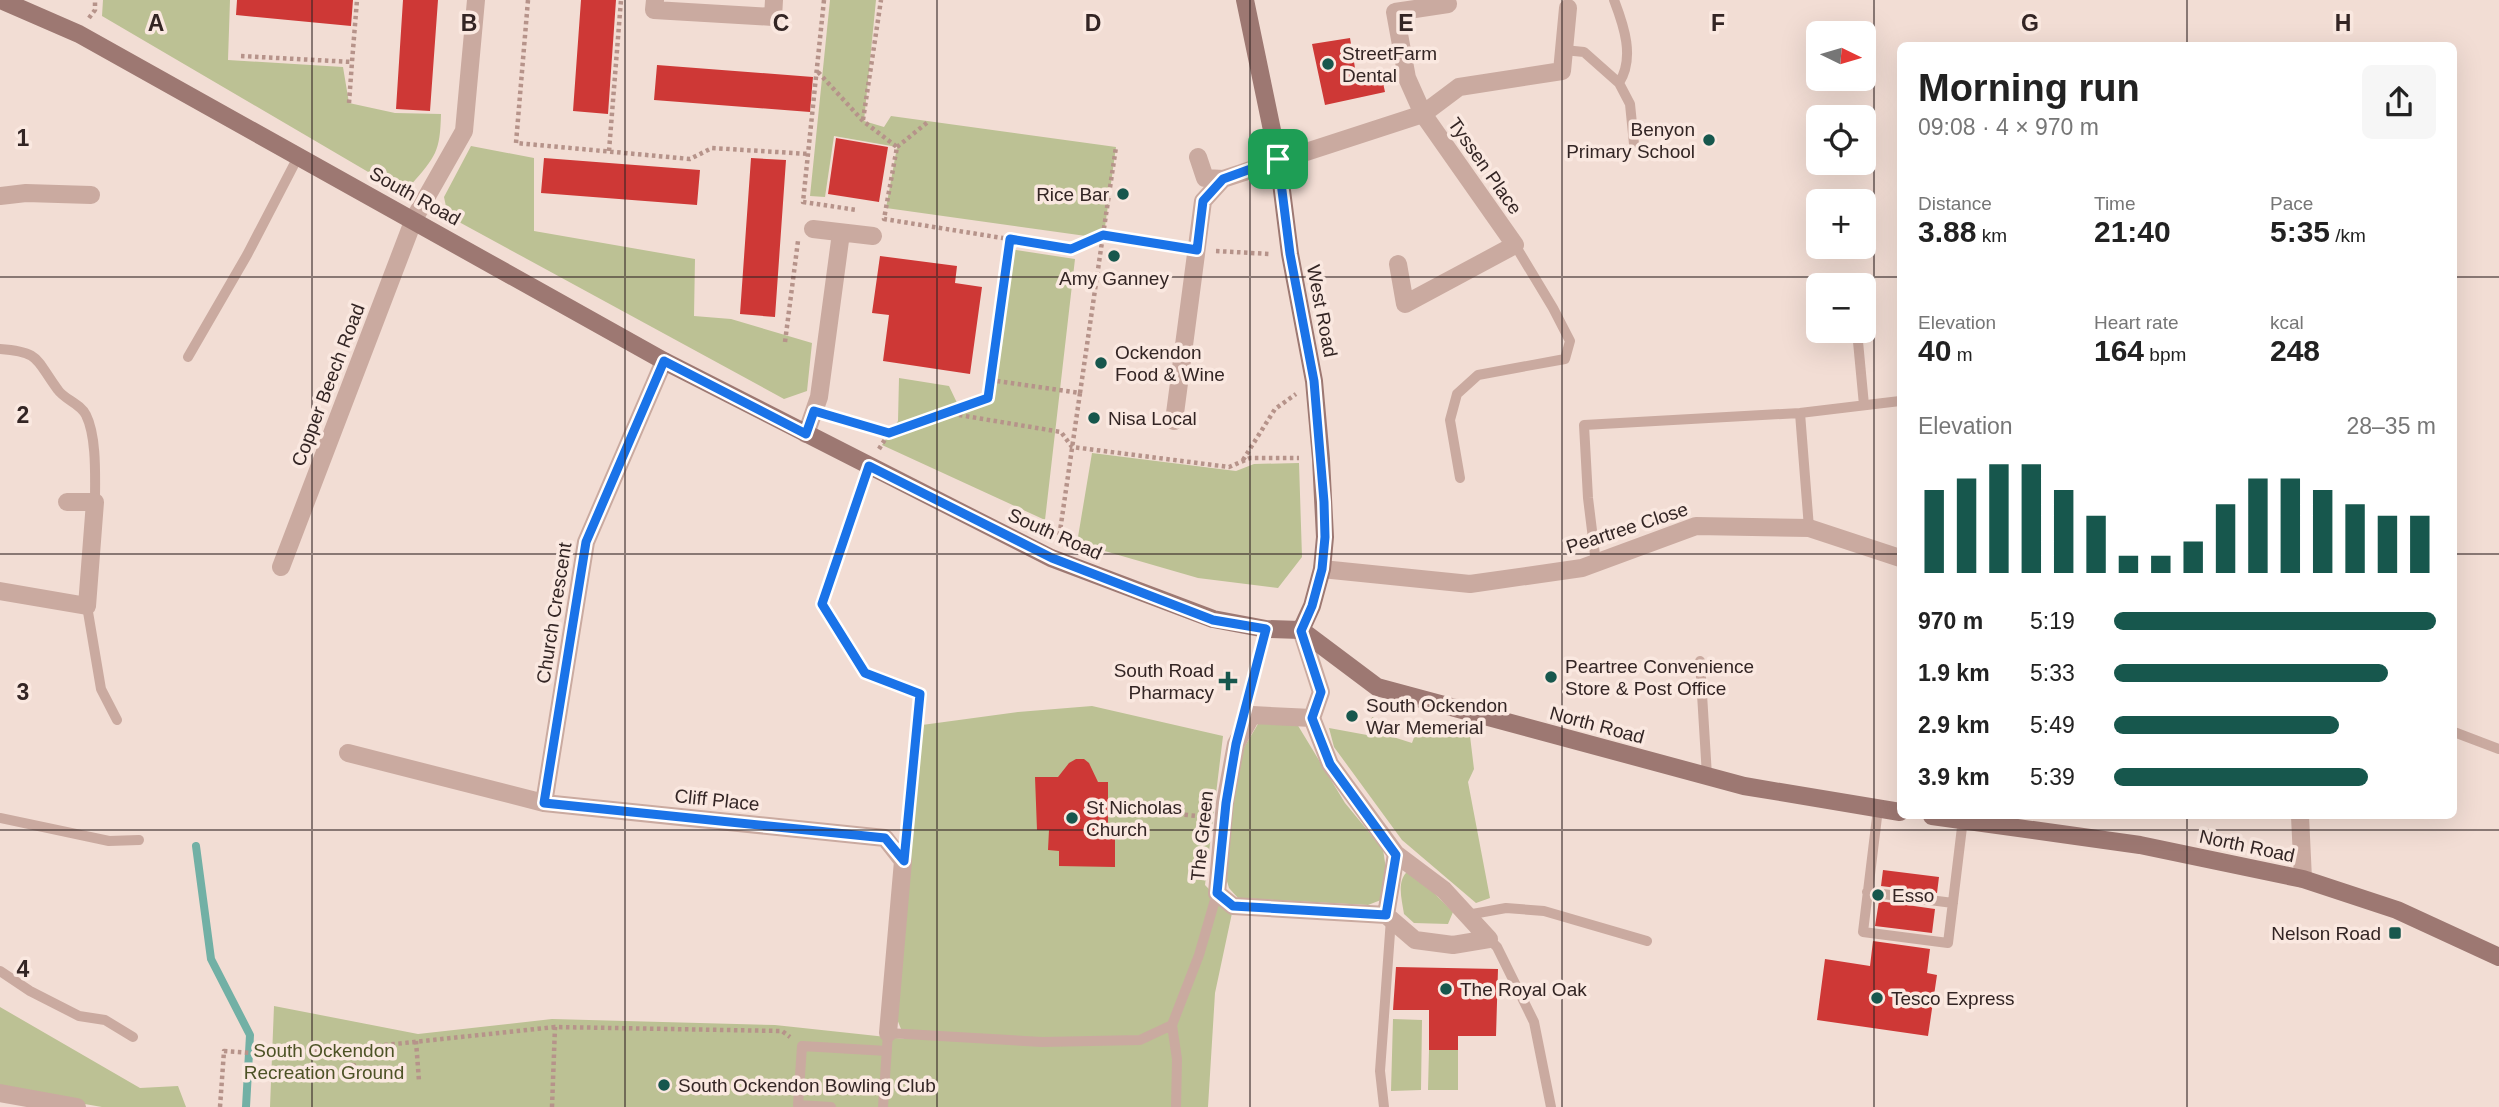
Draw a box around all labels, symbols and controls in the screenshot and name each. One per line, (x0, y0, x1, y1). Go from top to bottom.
text: A (148, 10, 164, 36)
text: B (461, 10, 477, 36)
text: C (773, 10, 789, 36)
text: D (1085, 10, 1101, 36)
text: E (1398, 10, 1414, 36)
text: F (1711, 10, 1725, 36)
text: G (2021, 10, 2039, 36)
text: H (2335, 10, 2351, 36)
north arrow (1806, 21, 1876, 91)
map controls (1806, 21, 1876, 343)
place label: StreetFarm Dental (1342, 43, 1437, 86)
marker: StreetFarm Dental (1320, 56, 1336, 72)
button: share (2362, 65, 2436, 139)
text: Morning run (1918, 67, 2140, 109)
button: locate (1806, 105, 1876, 175)
street label: Tyssen Place (1444, 114, 1526, 218)
text: 09:08 · 4 × 970 m (1918, 114, 2099, 140)
place label: Benyon Primary School (1566, 119, 1695, 162)
text: 1 (17, 125, 30, 151)
pin (1248, 129, 1308, 189)
marker: Benyon Primary School (1701, 132, 1717, 148)
icon: arrive (1259, 140, 1297, 178)
street label: South Road (366, 162, 464, 230)
place label: Rice Bar (1036, 184, 1110, 205)
marker: Rice Bar (1115, 186, 1131, 202)
button: + (1806, 189, 1876, 259)
text: Distance (1918, 193, 1992, 214)
text: Time (2094, 193, 2136, 214)
text: Pace (2270, 193, 2313, 214)
text: 3.88 (1918, 215, 1976, 248)
text: 21:40 (2094, 215, 2171, 248)
text: 5:35 (2270, 215, 2330, 248)
text: km (1976, 225, 2007, 246)
text: /km (2330, 225, 2366, 246)
marker: Amy Ganney (1106, 248, 1122, 264)
street label: West Road (1303, 263, 1341, 359)
place label: Amy Ganney (1059, 268, 1169, 289)
button: − (1806, 273, 1876, 343)
street label: Copper Beech Road (287, 301, 369, 469)
text: Elevation (1918, 312, 1996, 333)
text: Heart rate (2094, 312, 2178, 333)
text: kcal (2270, 312, 2304, 333)
text: 40 (1918, 334, 1951, 367)
text: 164 (2094, 334, 2144, 367)
text: 248 (2270, 334, 2320, 367)
place label: Ockendon Food & Wine (1115, 342, 1225, 385)
text: m (1951, 344, 1972, 365)
text: bpm (2144, 344, 2186, 365)
marker: Ockendon Food & Wine (1093, 355, 1109, 371)
text: 2 (17, 402, 29, 428)
place label: Nisa Local (1108, 408, 1197, 429)
marker: Nisa Local (1086, 410, 1102, 426)
text: Elevation (1918, 413, 2013, 439)
text: 28–35 m (2346, 413, 2436, 439)
street label: Peartree Close (1563, 498, 1691, 558)
street label: South Road (1005, 504, 1105, 564)
street label: Church Crescent (532, 540, 576, 685)
text: 970 m (1918, 608, 1983, 634)
text: 5:19 (2030, 608, 2075, 634)
place label: Peartree Convenience Store & Post Office (1565, 656, 1754, 699)
place label: South Road Pharmacy (1114, 660, 1214, 703)
text: 1.9 km (1918, 660, 1990, 686)
text: 5:33 (2030, 660, 2075, 686)
marker: Peartree Convenience Store & Post Office (1543, 669, 1559, 685)
marker: South Road Pharmacy (1220, 673, 1236, 689)
text: 3 (17, 679, 29, 705)
place label: South Ockendon War Memerial (1366, 695, 1508, 738)
street label: North Road (1547, 702, 1647, 748)
marker: South Ockendon War Memerial (1344, 708, 1360, 724)
text: 2.9 km (1918, 712, 1990, 738)
text: 5:49 (2030, 712, 2075, 738)
text: 3.9 km (1918, 764, 1990, 790)
text: 5:39 (2030, 764, 2075, 790)
street label: Cliff Place (674, 785, 760, 815)
street label: The Green (1187, 790, 1217, 882)
place label: St Nicholas Church (1086, 797, 1182, 840)
marker: St Nicholas Church (1064, 810, 1080, 826)
street label: North Road (2197, 826, 2297, 866)
place label: Esso (1892, 885, 1934, 906)
marker: Esso (1870, 887, 1886, 903)
place label: Nelson Road (2271, 923, 2381, 944)
marker: Nelson Road (2387, 925, 2403, 941)
text: 4 (17, 956, 30, 982)
place label: The Royal Oak (1460, 979, 1587, 1000)
marker: The Royal Oak (1438, 981, 1454, 997)
place label: Tesco Express (1891, 988, 2015, 1009)
marker: Tesco Express (1869, 990, 1885, 1006)
park label: South Ockendon Recreation Ground (244, 1040, 404, 1083)
place label: South Ockendon Bowling Club (678, 1075, 936, 1096)
marker: South Ockendon Bowling Club (656, 1077, 672, 1093)

